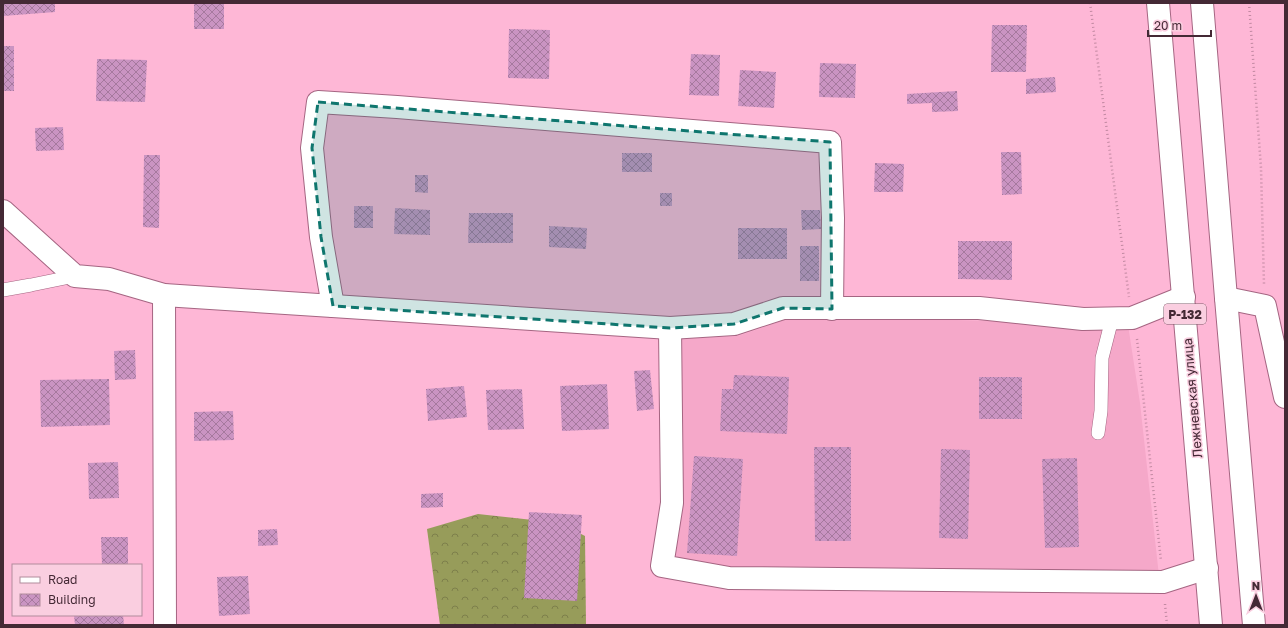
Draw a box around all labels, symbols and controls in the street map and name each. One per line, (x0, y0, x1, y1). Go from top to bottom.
scale bar (1148, 12, 1211, 38)
text: 20 m (1154, 18, 1182, 33)
road number: Р-132 (1164, 304, 1206, 324)
street label: Лежневская улица (1179, 337, 1205, 459)
legend (12, 564, 142, 616)
text: Road (48, 572, 77, 587)
north arrow (1236, 576, 1276, 616)
text: N (1252, 579, 1260, 592)
text: Building (48, 592, 96, 607)

